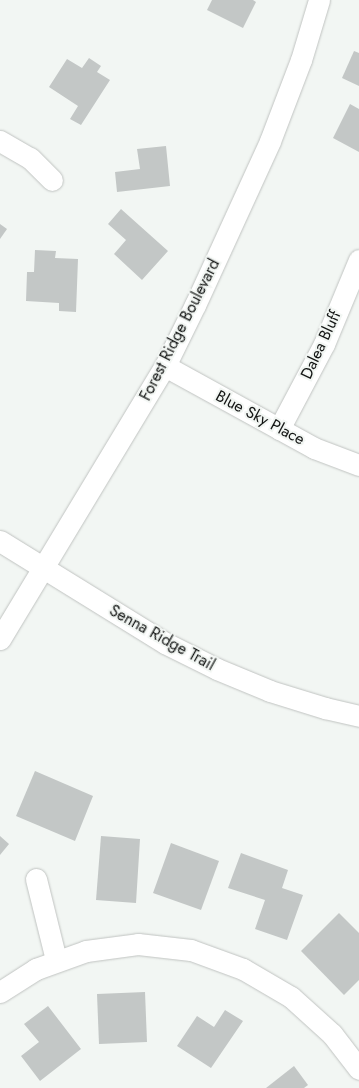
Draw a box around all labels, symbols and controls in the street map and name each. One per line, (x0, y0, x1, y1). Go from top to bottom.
street label: Forest Ridge Boulevard (136, 256, 224, 404)
street label: Dalea Bluff (297, 308, 345, 382)
street label: Blue Sky Place (212, 387, 308, 449)
street label: Senna Ridge Trail (106, 601, 218, 675)

